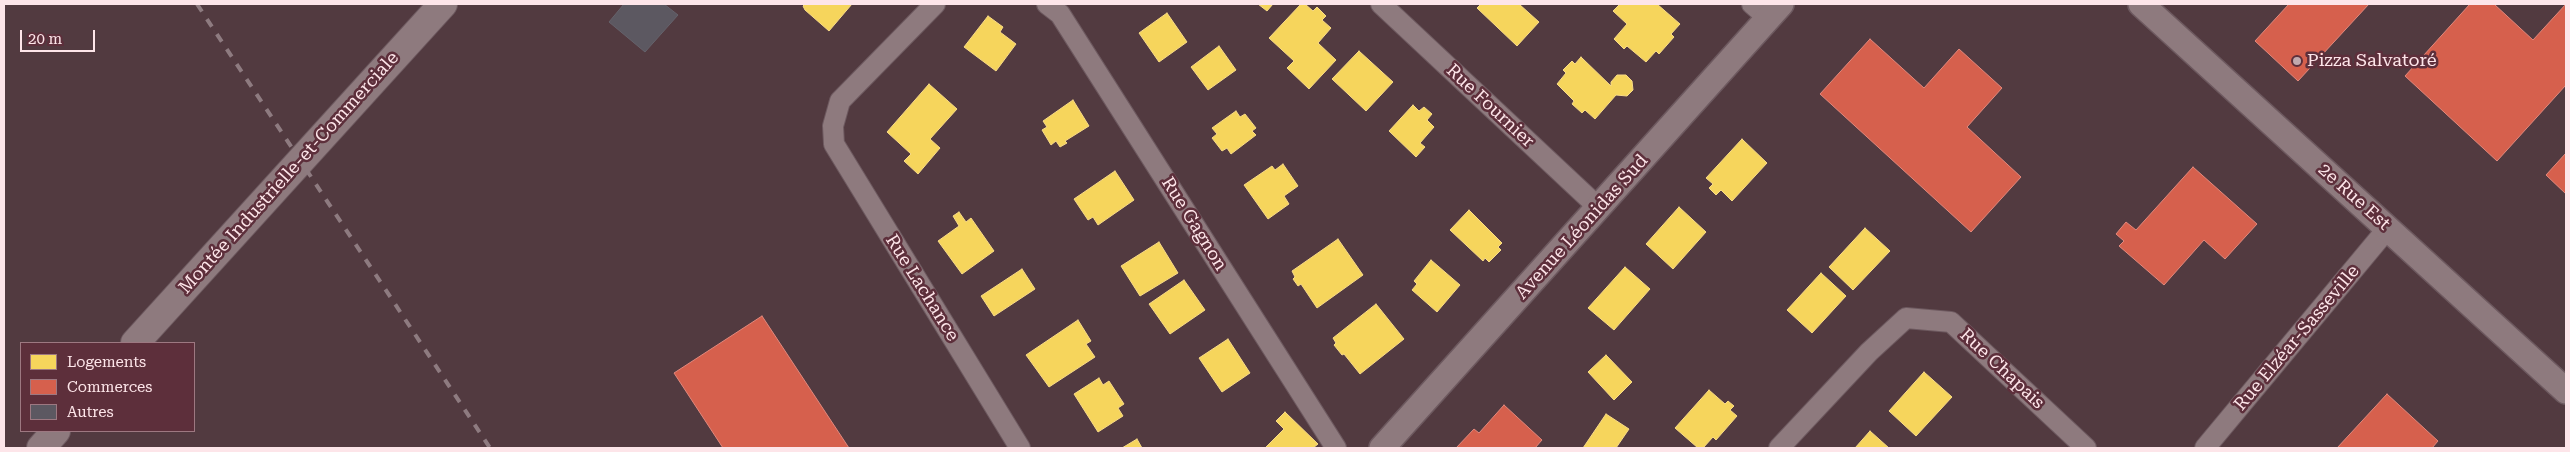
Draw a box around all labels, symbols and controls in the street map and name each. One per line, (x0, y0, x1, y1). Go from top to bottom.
scale bar (22, 20, 98, 52)
text: 20 m (28, 30, 62, 48)
street label: Montée Industrielle-et-Commerciale (174, 48, 404, 298)
place label: Pizza Salvatoré (2307, 50, 2437, 72)
marker: Pizza Salvatoré (2291, 55, 2303, 67)
street label: Rue Fournier (1442, 60, 1538, 152)
street label: Avenue Léonidas Sud (1511, 150, 1653, 304)
street label: 2e Rue Est (2314, 159, 2394, 235)
street label: Rue Gagnon (1157, 173, 1231, 275)
street label: Rue Lachance (881, 231, 963, 345)
street label: Rue Elzéar-Sasseville (2230, 261, 2364, 415)
street label: Rue Chapais (1955, 324, 2049, 414)
legend (20, 342, 195, 432)
text: Logements (67, 353, 146, 371)
text: Commerces (67, 378, 152, 396)
text: Autres (67, 403, 114, 421)

